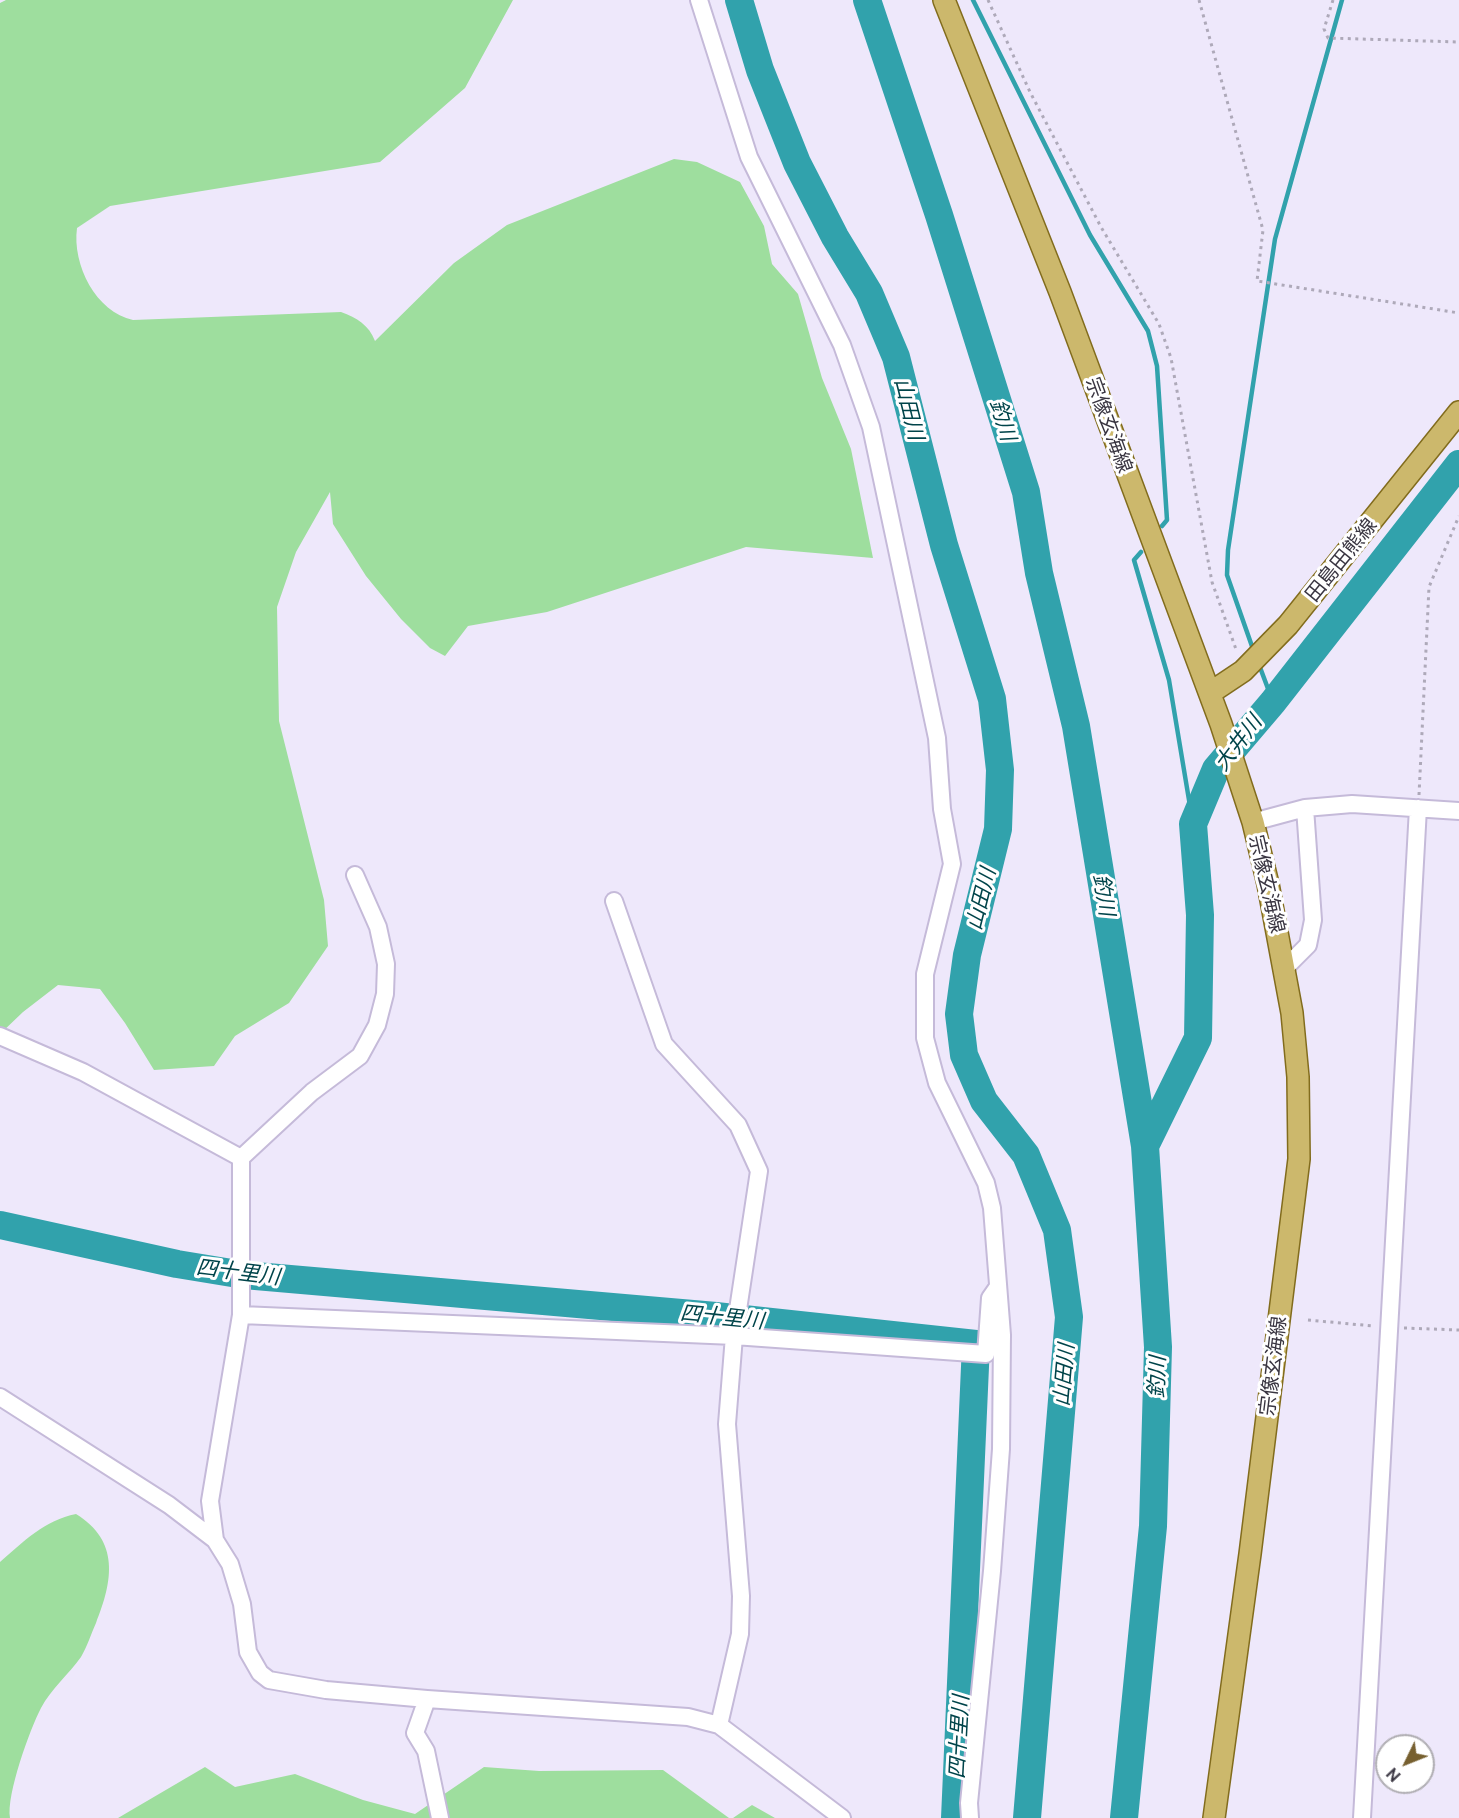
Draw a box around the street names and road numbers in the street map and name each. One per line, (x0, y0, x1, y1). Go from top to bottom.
street label: 宗像玄海線 (1081, 374, 1137, 476)
street label: 田島田熊線 (1300, 514, 1382, 606)
street label: 宗像玄海線 (1244, 833, 1290, 935)
street label: 宗像玄海線 (1255, 1315, 1291, 1417)

